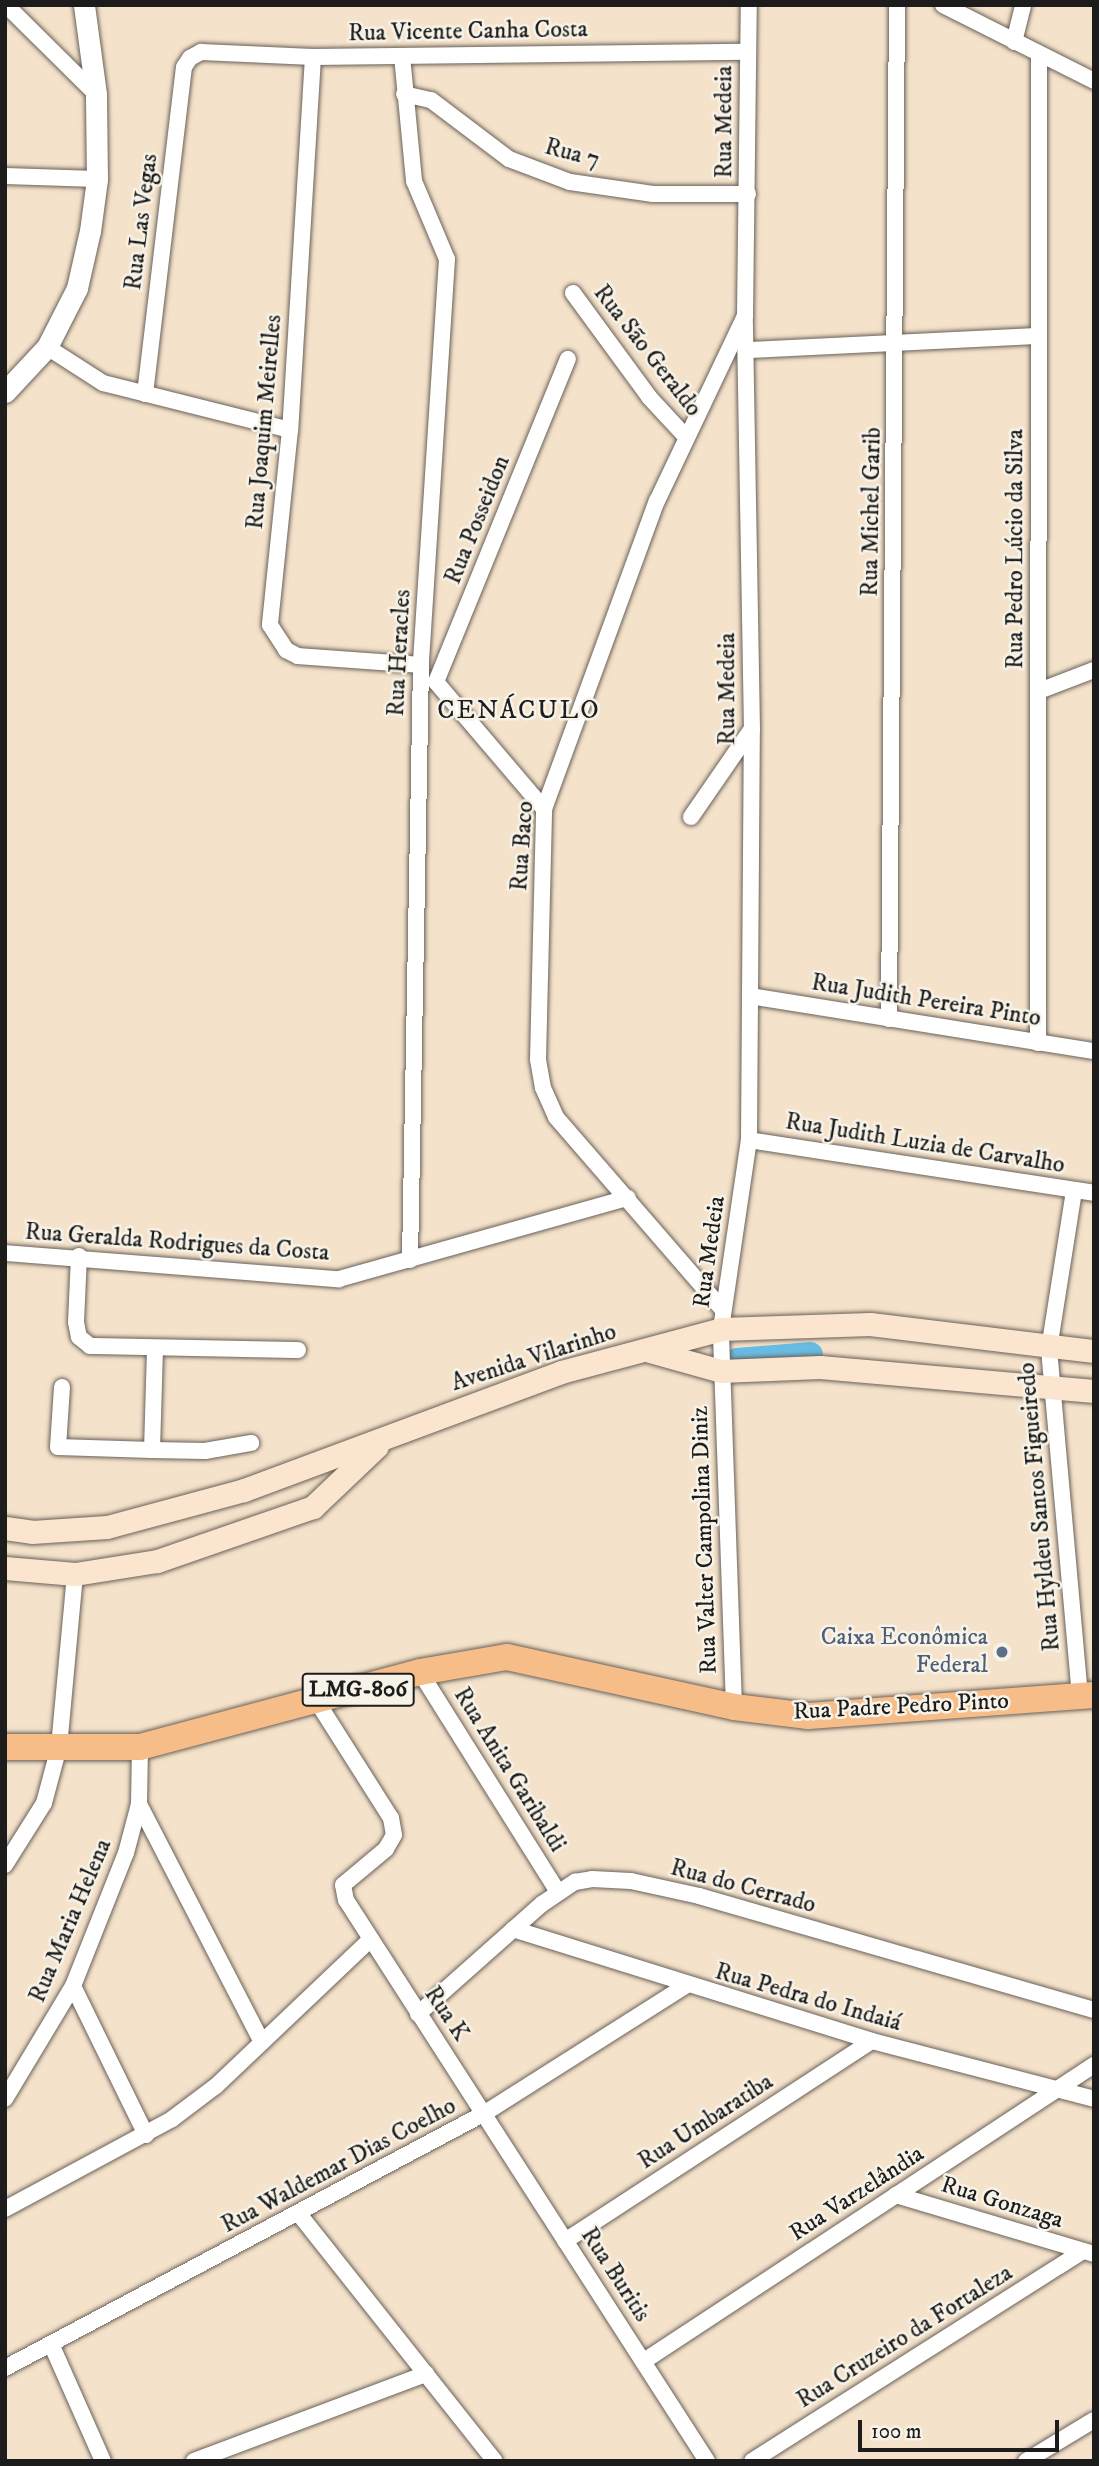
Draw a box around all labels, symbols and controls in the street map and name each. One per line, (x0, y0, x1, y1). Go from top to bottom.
street label: Rua Vicente Canha Costa (348, 16, 588, 48)
street label: Rua Medeia (711, 66, 739, 178)
street label: Rua 7 (541, 133, 603, 175)
street label: Rua Las Vegas (119, 152, 165, 292)
street label: Rua São Geraldo (587, 279, 707, 423)
street label: Rua Joaquim Meirelles (241, 313, 289, 531)
street label: Rua Michel Garib (856, 427, 888, 597)
street label: Rua Pedro Lúcio da Silva (1002, 429, 1030, 669)
street label: Rua Posseidon (439, 451, 517, 589)
street label: Rua Heracles (382, 589, 418, 717)
street label: Rua Medeia (714, 633, 742, 745)
district label: CENÁCULO (438, 695, 600, 727)
street label: Rua Baco (505, 800, 541, 892)
street label: Rua Judith Pereira Pinto (809, 969, 1043, 1033)
street label: Rua Judith Luzia de Carvalho (783, 1108, 1067, 1180)
street label: Rua Medeia (688, 1194, 732, 1310)
street label: Rua Geralda Rodrigues da Costa (24, 1218, 330, 1268)
street label: Avenida Vilarinho (448, 1318, 620, 1398)
street label: Rua Hyldeu Santos Figueiredo (1013, 1361, 1067, 1653)
street label: Rua Valter Campolina Diniz (686, 1406, 724, 1674)
place label: Caixa Econômica Federal (821, 1624, 988, 1680)
marker: Caixa Econômica Federal (994, 1644, 1010, 1660)
road number: LMG-806 (300, 1670, 416, 1709)
street label: Rua Anita Garibaldi (447, 1682, 571, 1858)
street label: Rua Padre Pedro Pinto (792, 1687, 1010, 1727)
street label: Rua Maria Helena (24, 1835, 118, 2007)
street label: Rua do Cerrado (667, 1854, 819, 1920)
street label: Rua Pedra do Indaiá (712, 1958, 904, 2038)
street label: Rua K (417, 1981, 475, 2047)
street label: Rua Umbaratiba (633, 2068, 779, 2176)
street label: Rua Waldemar Dias Coelho (217, 2092, 461, 2240)
street label: Rua Varzelândia (784, 2140, 930, 2248)
street label: Rua Gonzaga (937, 2171, 1067, 2235)
street label: Rua Buritis (574, 2222, 656, 2328)
street label: Rua Cruzeiro da Fortaleza (792, 2259, 1018, 2415)
scale bar (861, 2406, 1062, 2450)
text: 100 m (871, 2419, 922, 2445)

